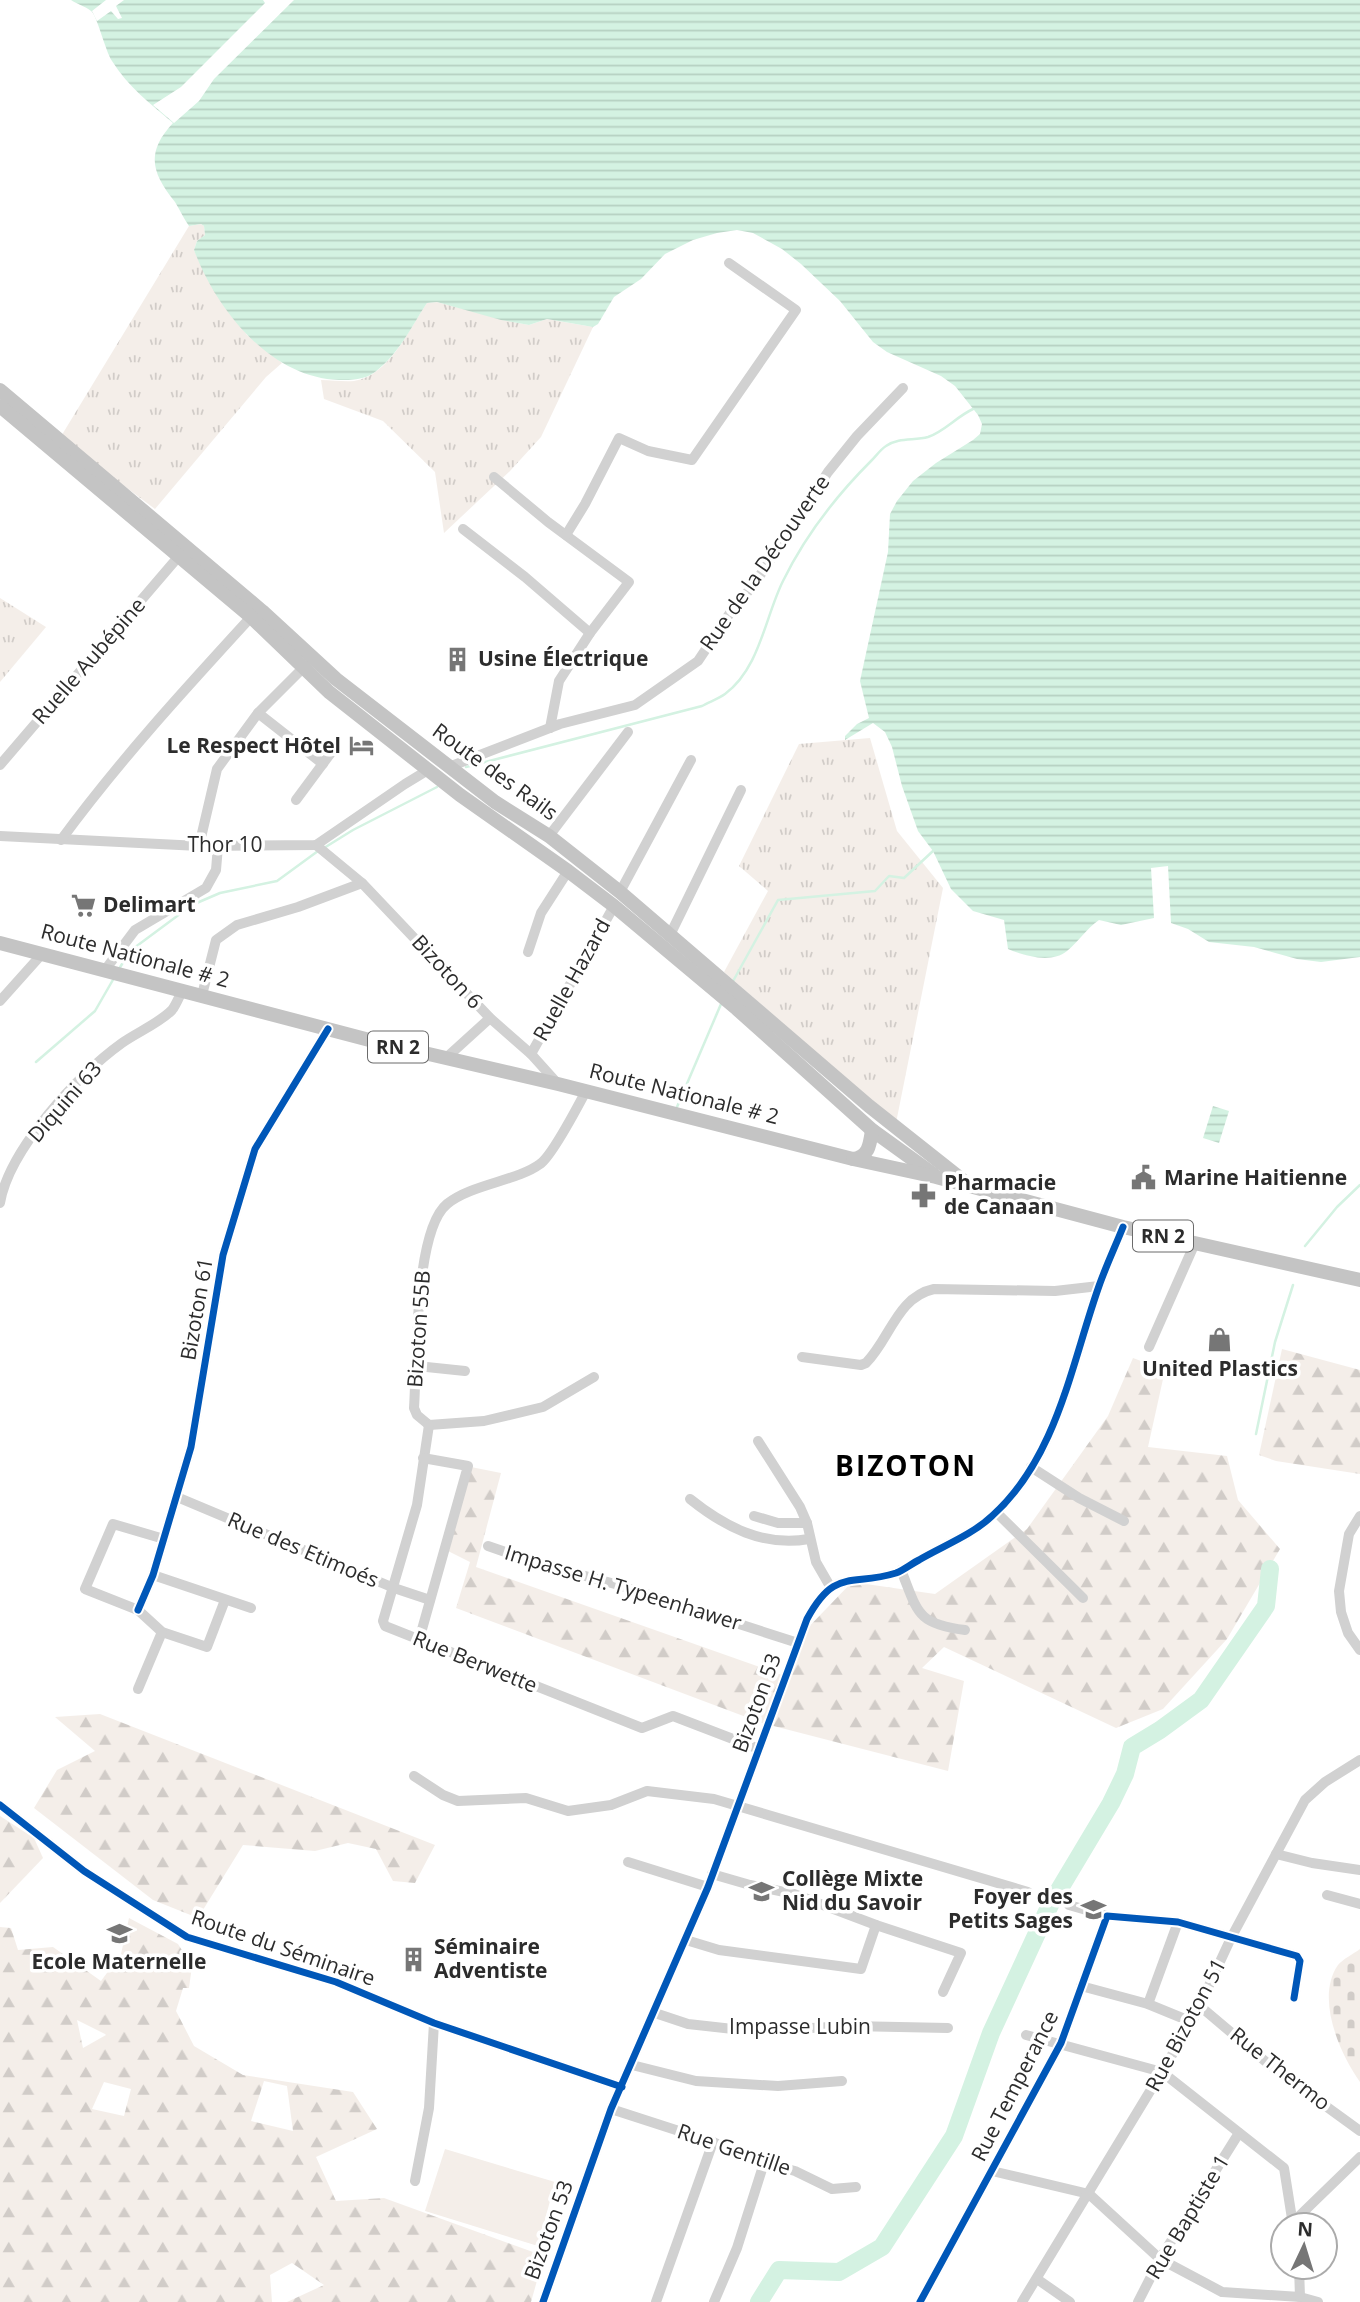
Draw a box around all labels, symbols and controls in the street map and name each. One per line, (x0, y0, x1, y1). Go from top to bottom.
street label: Rue de la Découverte (693, 469, 835, 656)
street label: Ruelle Aubépine (25, 591, 151, 730)
place label: Usine Électrique (478, 644, 648, 672)
building icon: Usine Électrique (444, 645, 472, 673)
street label: Route des Rails (427, 716, 564, 826)
place label: Le Respect Hôtel (166, 731, 341, 759)
hotel icon: Le Respect Hôtel (347, 732, 375, 760)
street label: Thor 10 (187, 830, 263, 858)
place label: Delimart (103, 890, 196, 918)
supermarket icon: Delimart (69, 891, 97, 919)
street label: Ruelle Hazard (526, 913, 616, 1046)
street label: Route Nationale # 2 (38, 916, 233, 994)
street label: Bizoton 6 (406, 928, 489, 1014)
road number: RN 2 (368, 1032, 428, 1063)
street label: Diquini 63 (21, 1055, 107, 1148)
street label: Route Nationale # 2 (587, 1056, 782, 1130)
place label: Marine Haitienne (1164, 1163, 1347, 1191)
public building icon: Marine Haitienne (1130, 1164, 1158, 1192)
place label: Pharmacie de Canaan (944, 1168, 1056, 1220)
pharmacy icon: Pharmacie de Canaan (910, 1181, 938, 1209)
road number: RN 2 (1133, 1220, 1193, 1252)
street label: Bizoton 61 (173, 1255, 219, 1362)
street label: Bizoton 55B (400, 1269, 436, 1388)
shop icon: United Plastics (1206, 1326, 1234, 1354)
place label: United Plastics (1142, 1354, 1298, 1382)
district label: BIZOTON (835, 1446, 977, 1484)
street label: Rue des Etimoés (224, 1505, 383, 1594)
street label: Impasse H. Typeenhawer (502, 1538, 745, 1637)
street label: Rue Berwette (409, 1623, 542, 1699)
street label: Bizoton 53 (725, 1649, 787, 1756)
place label: Collège Mixte Nid du Savoir (782, 1864, 923, 1916)
school or university icon: Collège Mixte Nid du Savoir (748, 1877, 776, 1905)
place label: Foyer des Petits Sages (948, 1882, 1073, 1934)
school or university icon: Foyer des Petits Sages (1079, 1895, 1107, 1923)
street label: Route du Séminaire (188, 1902, 379, 1992)
school or university icon: Ecole Maternelle (105, 1919, 133, 1947)
place label: Séminaire Adventiste (434, 1932, 547, 1984)
building icon: Séminaire Adventiste (400, 1945, 428, 1973)
place label: Ecole Maternelle (32, 1947, 206, 1975)
street label: Rue Bizoton 51 (1138, 1953, 1232, 2096)
street label: Rue Temperance (964, 2005, 1064, 2166)
street label: Impasse Lubin (729, 2012, 871, 2040)
street label: Rue Thermo (1225, 2020, 1337, 2116)
street label: Rue Gentille (674, 2117, 795, 2182)
street label: Rue Baptiste 1 (1139, 2149, 1235, 2284)
street label: Bizoton 53 (517, 2176, 579, 2283)
north arrow (1269, 2211, 1339, 2281)
text: N (1297, 2216, 1314, 2243)

